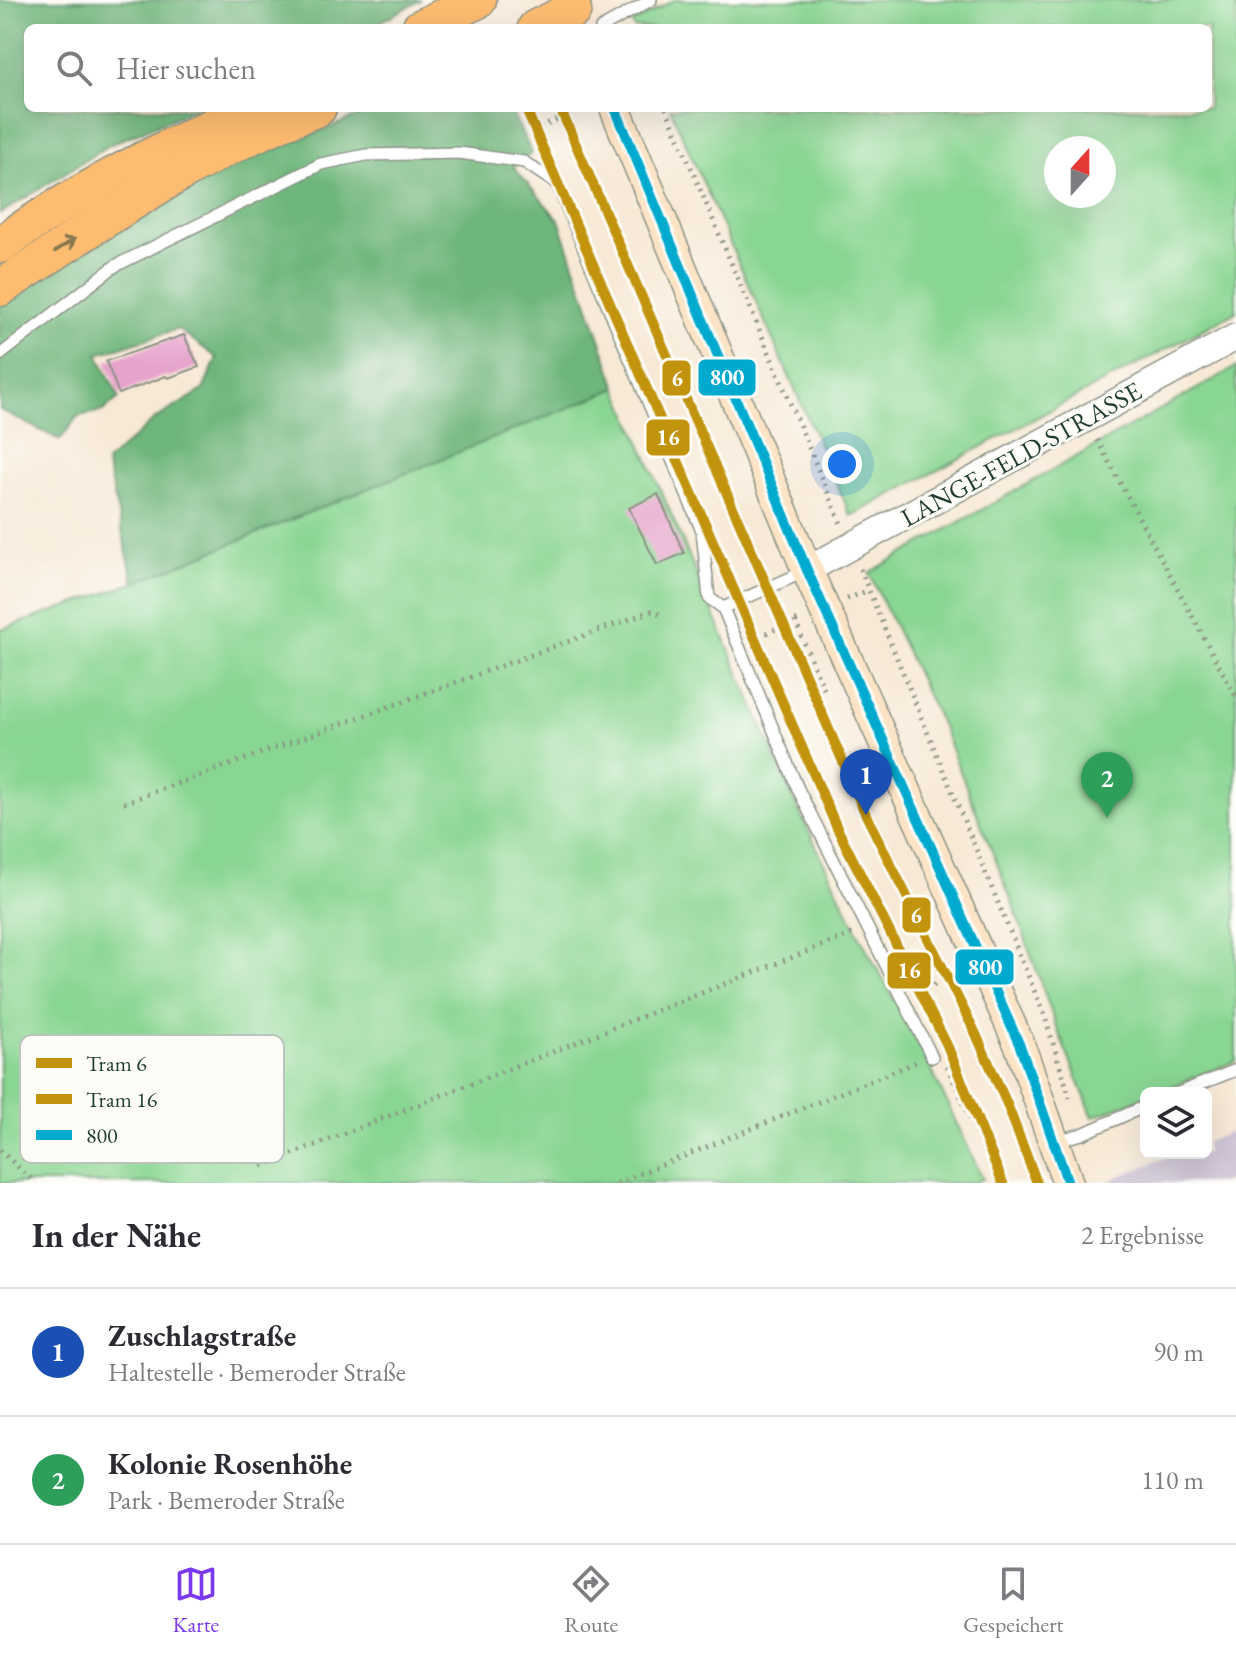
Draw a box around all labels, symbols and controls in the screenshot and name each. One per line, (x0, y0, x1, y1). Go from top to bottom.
search box (24, 24, 1212, 112)
icon: search (52, 46, 96, 90)
text: Hier suchen (116, 49, 256, 88)
north arrow (1044, 136, 1116, 208)
one-way arrow (54, 237, 76, 254)
line badge: 800 (697, 358, 757, 397)
line badge: 6 (661, 359, 692, 397)
text: 800 (710, 363, 745, 392)
text: 6 (671, 364, 683, 393)
street label: LANGE-FELD-STRASSE (895, 373, 1148, 534)
line badge: 16 (645, 418, 691, 457)
text: 16 (656, 423, 680, 452)
your location (822, 444, 862, 484)
pin: 1 (840, 749, 892, 815)
pin: 2 (1081, 752, 1133, 818)
line badge: 6 (901, 896, 932, 934)
text: 6 (910, 901, 922, 930)
line badge: 800 (954, 948, 1015, 986)
line badge: 16 (886, 951, 932, 990)
text: 800 (968, 953, 1003, 982)
text: 16 (897, 956, 921, 985)
legend (20, 1035, 284, 1163)
text: Tram 6 (86, 1049, 147, 1078)
text: Tram 16 (86, 1085, 158, 1114)
map controls (1140, 1087, 1212, 1159)
button: layers (1140, 1087, 1212, 1159)
text: 800 (86, 1121, 118, 1150)
text: In der Nähe (32, 1213, 201, 1257)
text: 2 Ergebnisse (1081, 1218, 1204, 1252)
text: Zuschlagstraße (108, 1316, 296, 1355)
text: 1 (51, 1335, 65, 1369)
text: 90 m (1154, 1335, 1204, 1369)
text: Haltestelle · Bemeroder Straße (108, 1355, 406, 1389)
text: Kolonie Rosenhöhe (108, 1444, 352, 1483)
text: 2 (51, 1463, 65, 1497)
text: 110 m (1141, 1463, 1204, 1497)
text: Park · Bemeroder Straße (108, 1483, 345, 1517)
tab: Karte (173, 1562, 219, 1639)
tab: Route (564, 1562, 618, 1639)
tab: Gespeichert (963, 1562, 1063, 1639)

